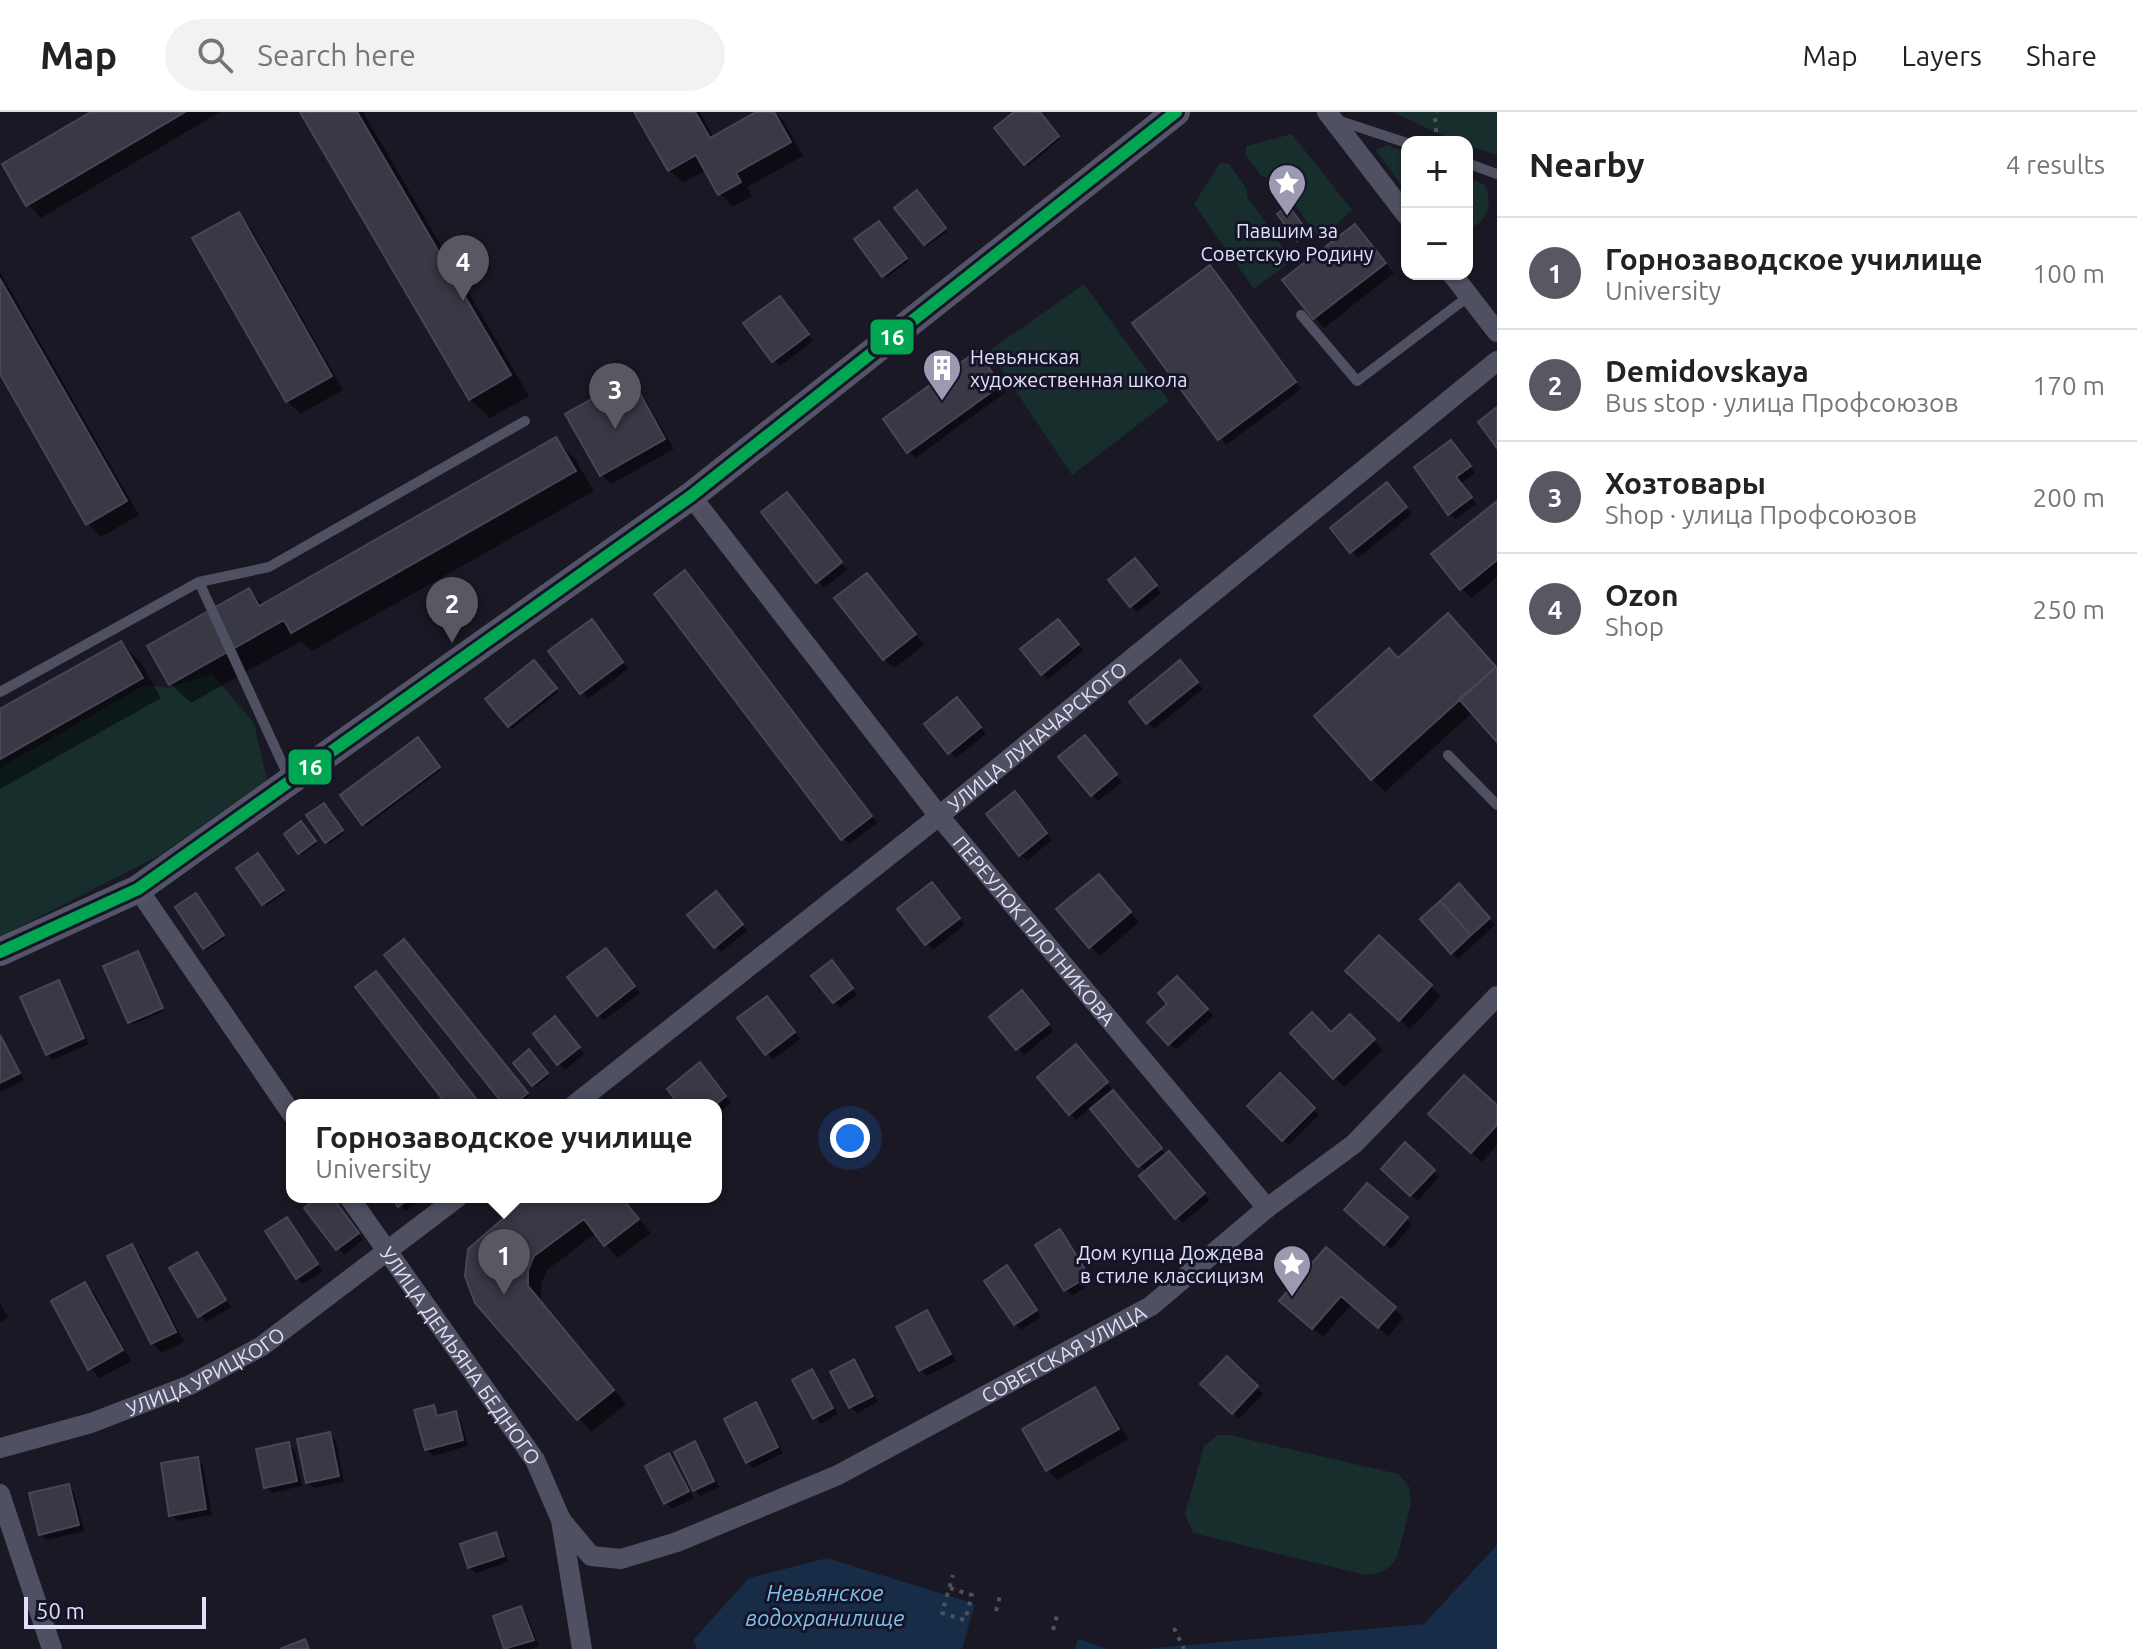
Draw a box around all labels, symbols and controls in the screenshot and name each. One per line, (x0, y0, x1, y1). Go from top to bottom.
search box (165, 19, 725, 91)
icon: search (193, 33, 237, 77)
text: Map (40, 34, 117, 76)
text: Search here (257, 38, 416, 72)
text: Map (1802, 40, 1858, 71)
text: Layers (1902, 40, 1982, 71)
text: Share (2026, 40, 2097, 71)
map controls (1401, 136, 1473, 280)
button: + (1401, 136, 1473, 208)
text: Nearby (1529, 145, 1644, 183)
text: 4 results (2006, 150, 2105, 179)
place icon: Павшим за Советскую Родину (1266, 162, 1308, 217)
button: − (1401, 208, 1473, 280)
place label: Павшим за Советскую Родину (1201, 219, 1374, 265)
pin: 4 (437, 235, 489, 301)
text: Горнозаводское училище (1605, 242, 1983, 276)
text: 1 (1548, 259, 1562, 288)
text: 100 m (2033, 259, 2105, 288)
text: University (1605, 276, 1721, 305)
line badge: 16 (869, 318, 915, 356)
text: 16 (880, 324, 904, 349)
place label: Невьянская художественная школа (970, 345, 1188, 391)
building icon: Невьянская художественная школа (921, 347, 963, 402)
text: Demidovskaya (1605, 354, 1809, 388)
pin: 3 (589, 363, 641, 429)
text: 2 (1548, 371, 1562, 400)
text: 170 m (2033, 371, 2105, 400)
text: Bus stop · улица Профсоюзов (1605, 388, 1959, 417)
text: Хозтовары (1605, 466, 1766, 500)
text: 3 (1548, 483, 1562, 512)
text: 200 m (2033, 483, 2105, 512)
text: Shop · улица Профсоюзов (1605, 500, 1917, 529)
pin: 2 (426, 577, 478, 643)
text: Ozon (1605, 578, 1679, 612)
text: 4 (1548, 595, 1562, 624)
text: 250 m (2033, 595, 2105, 624)
text: Shop (1605, 612, 1664, 641)
street label: УЛИЦА ЛУНАЧАРСКОГО (943, 656, 1131, 816)
line badge: 16 (287, 748, 333, 786)
text: 16 (298, 754, 322, 779)
street label: ПЕРЕУЛОК ПЛОТНИКОВА (949, 831, 1121, 1030)
popup (286, 1099, 722, 1203)
your location (830, 1118, 870, 1158)
text: Горнозаводское училище (315, 1120, 693, 1154)
text: University (315, 1154, 431, 1183)
pin: 1 (478, 1229, 530, 1295)
place label: Дом купца Дождева в стиле классицизм (1077, 1241, 1264, 1287)
street label: УЛИЦА ДЕМЬЯНА БЕДНОГО (376, 1242, 546, 1469)
place icon: Дом купца Дождева в стиле классицизм (1271, 1243, 1313, 1298)
street label: СОВЕТСКАЯ УЛИЦА (977, 1300, 1150, 1407)
street label: УЛИЦА УРИЦКОГО (123, 1322, 289, 1420)
water label: Невьянское водохранилище (746, 1580, 904, 1630)
scale bar (24, 1593, 206, 1629)
text: 50 m (36, 1598, 85, 1623)

